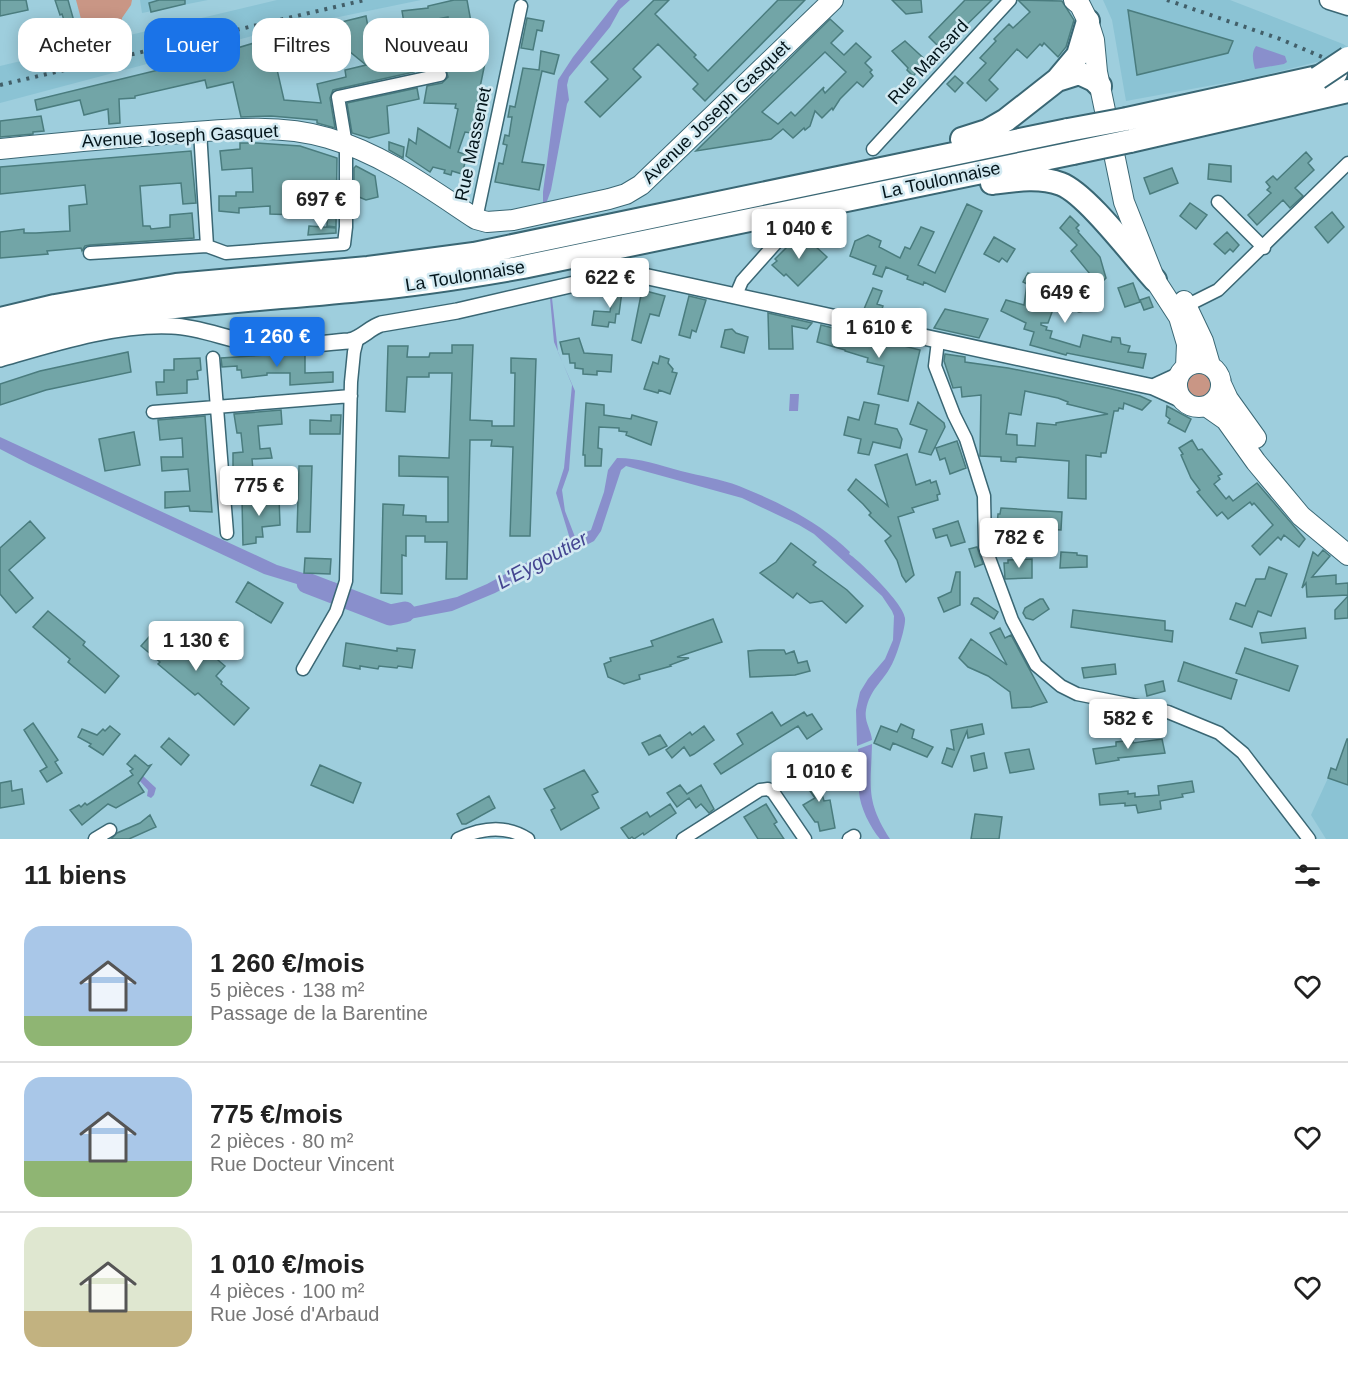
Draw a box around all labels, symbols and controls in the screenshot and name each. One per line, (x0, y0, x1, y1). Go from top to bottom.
street label: Rue Mansard (884, 16, 972, 108)
chip: Acheter (18, 18, 132, 72)
chip: Louer (144, 18, 240, 72)
chip: Filtres (252, 18, 351, 72)
chip: Nouveau (363, 18, 489, 72)
street label: Avenue Joseph Gasquet (638, 36, 794, 188)
street label: Rue Massenet (451, 85, 495, 203)
street label: Avenue Joseph Gasquet (81, 121, 279, 151)
street label: La Toulonnaise (880, 158, 1002, 202)
pin: 697 € (279, 180, 363, 231)
text: 697 € (296, 188, 346, 210)
pin: 1 040 € (744, 209, 854, 260)
text: 1 040 € (766, 217, 832, 239)
street label: La Toulonnaise (404, 257, 526, 295)
pin: 622 € (568, 258, 652, 309)
text: 622 € (585, 266, 635, 288)
pin: 649 € (1023, 273, 1107, 324)
text: 649 € (1040, 281, 1090, 303)
pin: 1 610 € (824, 308, 934, 359)
text: 1 610 € (846, 316, 912, 338)
pin: 1 260 € (222, 317, 332, 368)
text: 1 260 € (244, 325, 310, 347)
pin: 775 € (217, 466, 301, 517)
text: 775 € (234, 474, 284, 496)
pin: 782 € (977, 518, 1061, 569)
water label: L'Eygoutier (493, 526, 592, 593)
text: 782 € (994, 526, 1044, 548)
pin: 1 130 € (141, 621, 251, 672)
text: 1 130 € (163, 629, 229, 651)
pin: 582 € (1086, 699, 1170, 750)
text: 582 € (1103, 707, 1153, 729)
pin: 1 010 € (764, 752, 874, 803)
text: 1 010 € (786, 760, 852, 782)
icon: filters (1291, 859, 1324, 892)
text: 11 biens (24, 860, 127, 890)
text: 1 260 €/mois (210, 948, 365, 978)
icon: home (72, 950, 144, 1022)
icon: heart (1291, 970, 1324, 1003)
text: 5 pièces · 138 m² (210, 979, 365, 1001)
text: Passage de la Barentine (210, 1002, 428, 1024)
text: 775 €/mois (210, 1099, 343, 1129)
icon: home (72, 1101, 144, 1173)
icon: heart (1291, 1121, 1324, 1154)
text: 2 pièces · 80 m² (210, 1130, 353, 1152)
text: Rue Docteur Vincent (210, 1153, 394, 1175)
text: 1 010 €/mois (210, 1249, 365, 1279)
icon: home (72, 1251, 144, 1323)
icon: heart (1291, 1271, 1324, 1304)
text: 4 pièces · 100 m² (210, 1280, 365, 1302)
text: Rue José d'Arbaud (210, 1303, 379, 1325)

